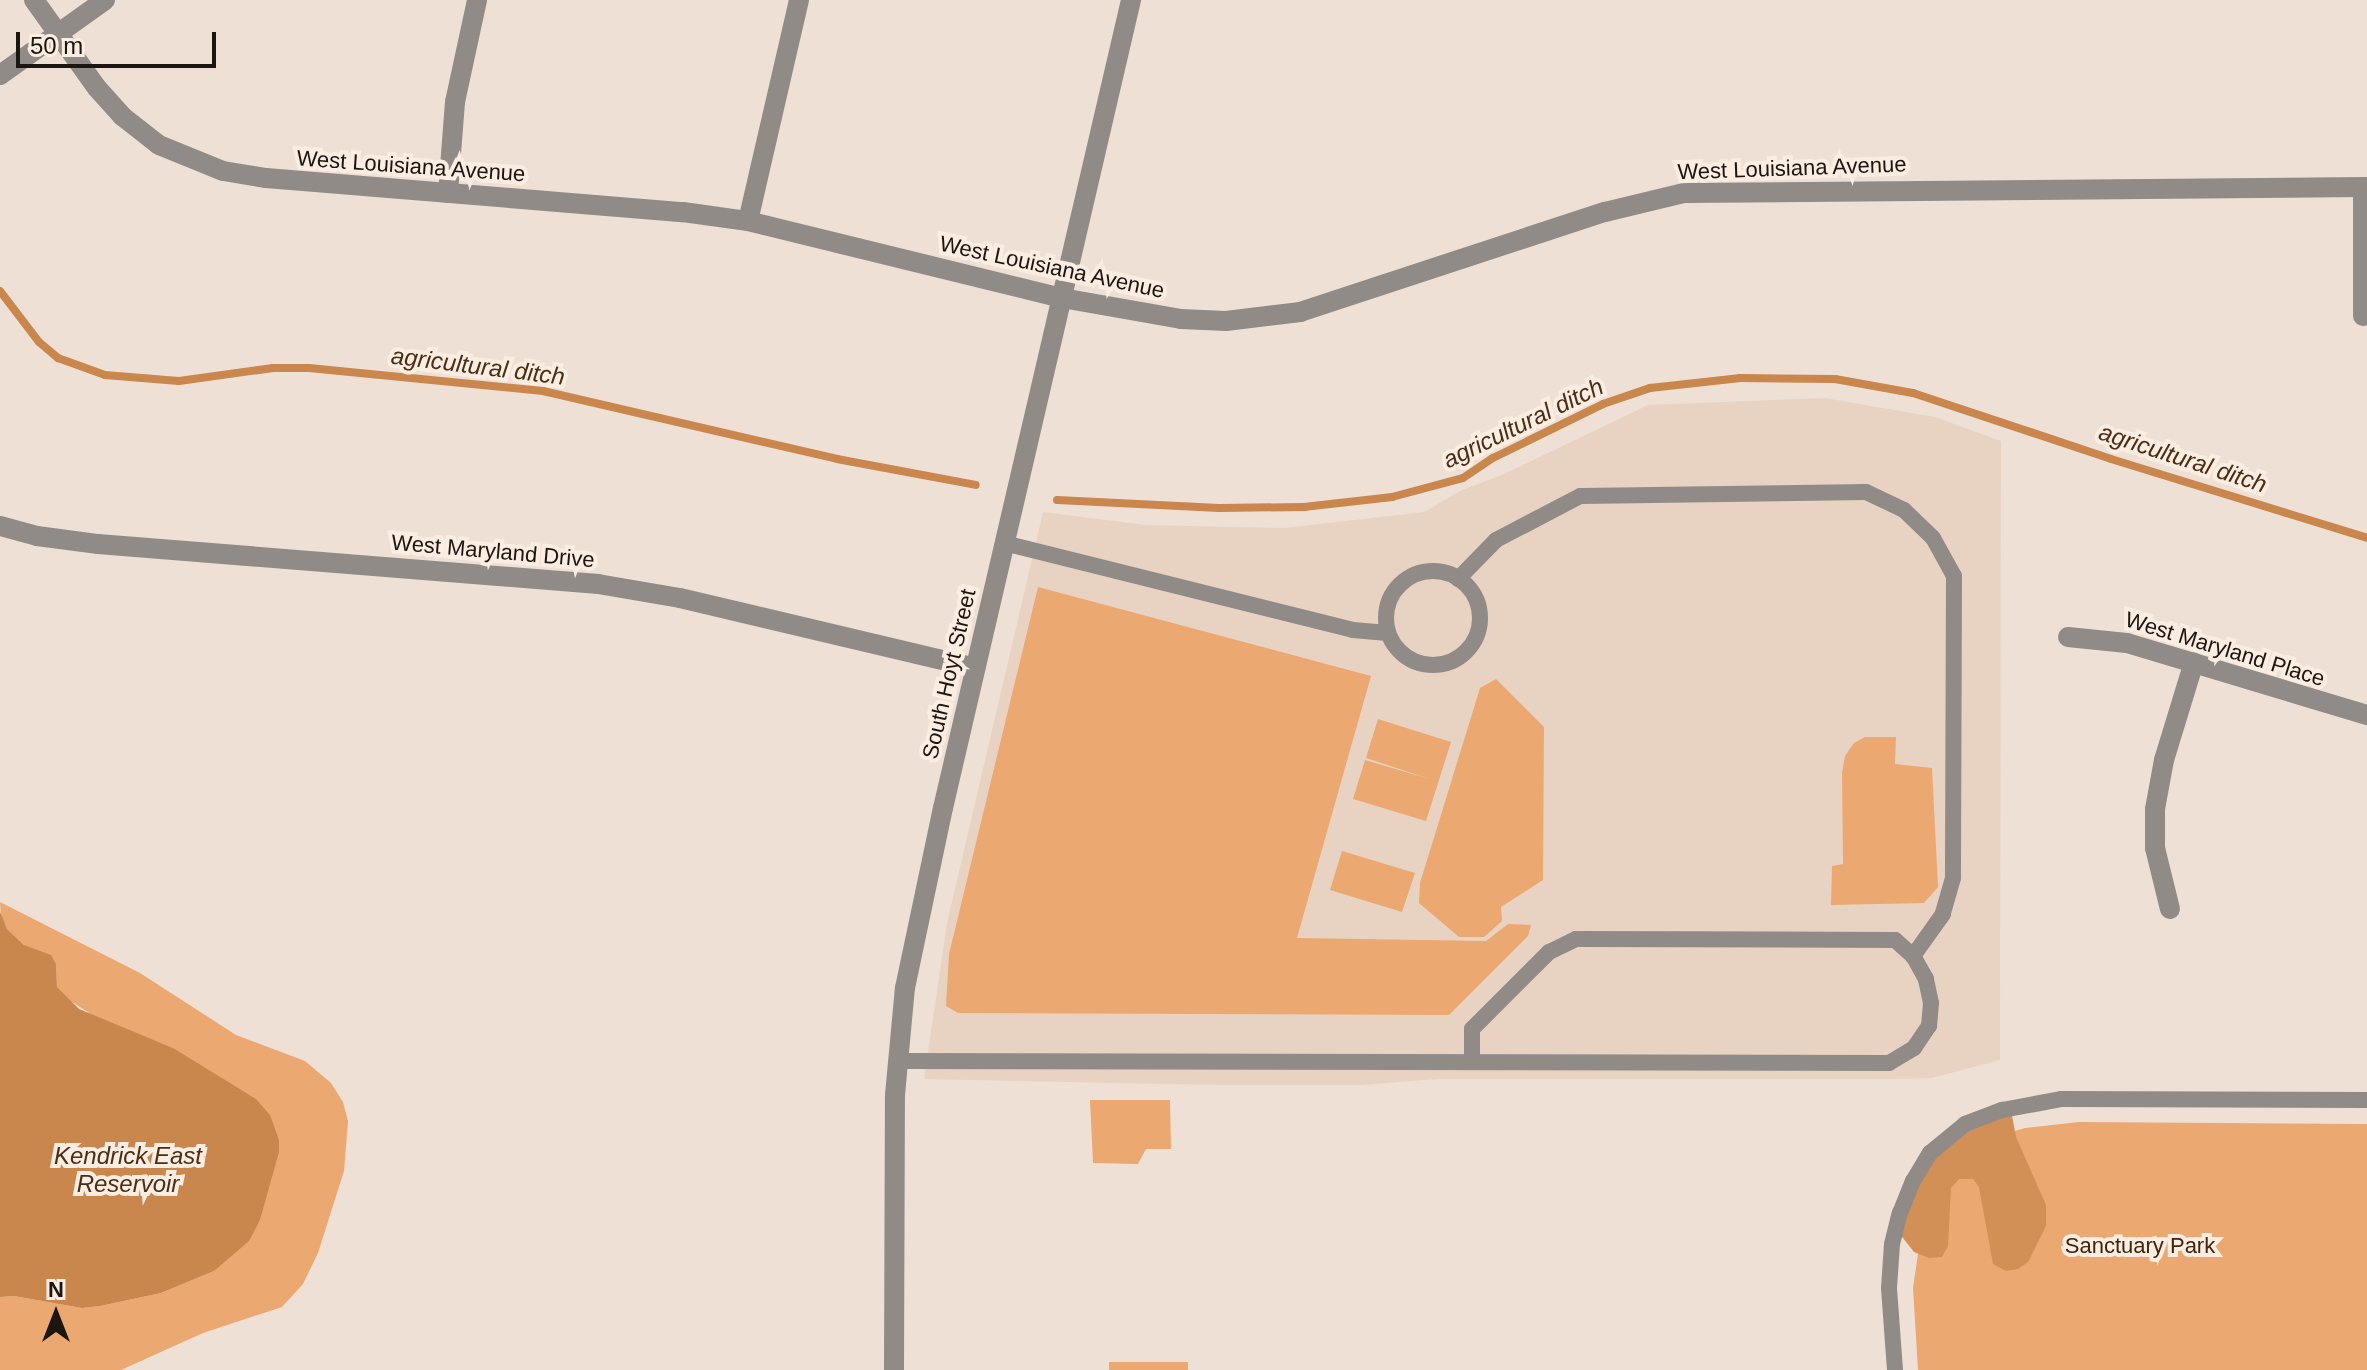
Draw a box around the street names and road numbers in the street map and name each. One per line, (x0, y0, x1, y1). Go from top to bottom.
street label: West Louisiana Avenue (295, 145, 527, 187)
street label: West Louisiana Avenue (1676, 151, 1908, 185)
street label: West Louisiana Avenue (937, 230, 1167, 304)
street label: West Maryland Drive (390, 529, 596, 573)
street label: South Hoyt Street (917, 586, 981, 762)
street label: West Maryland Place (2122, 606, 2328, 692)

